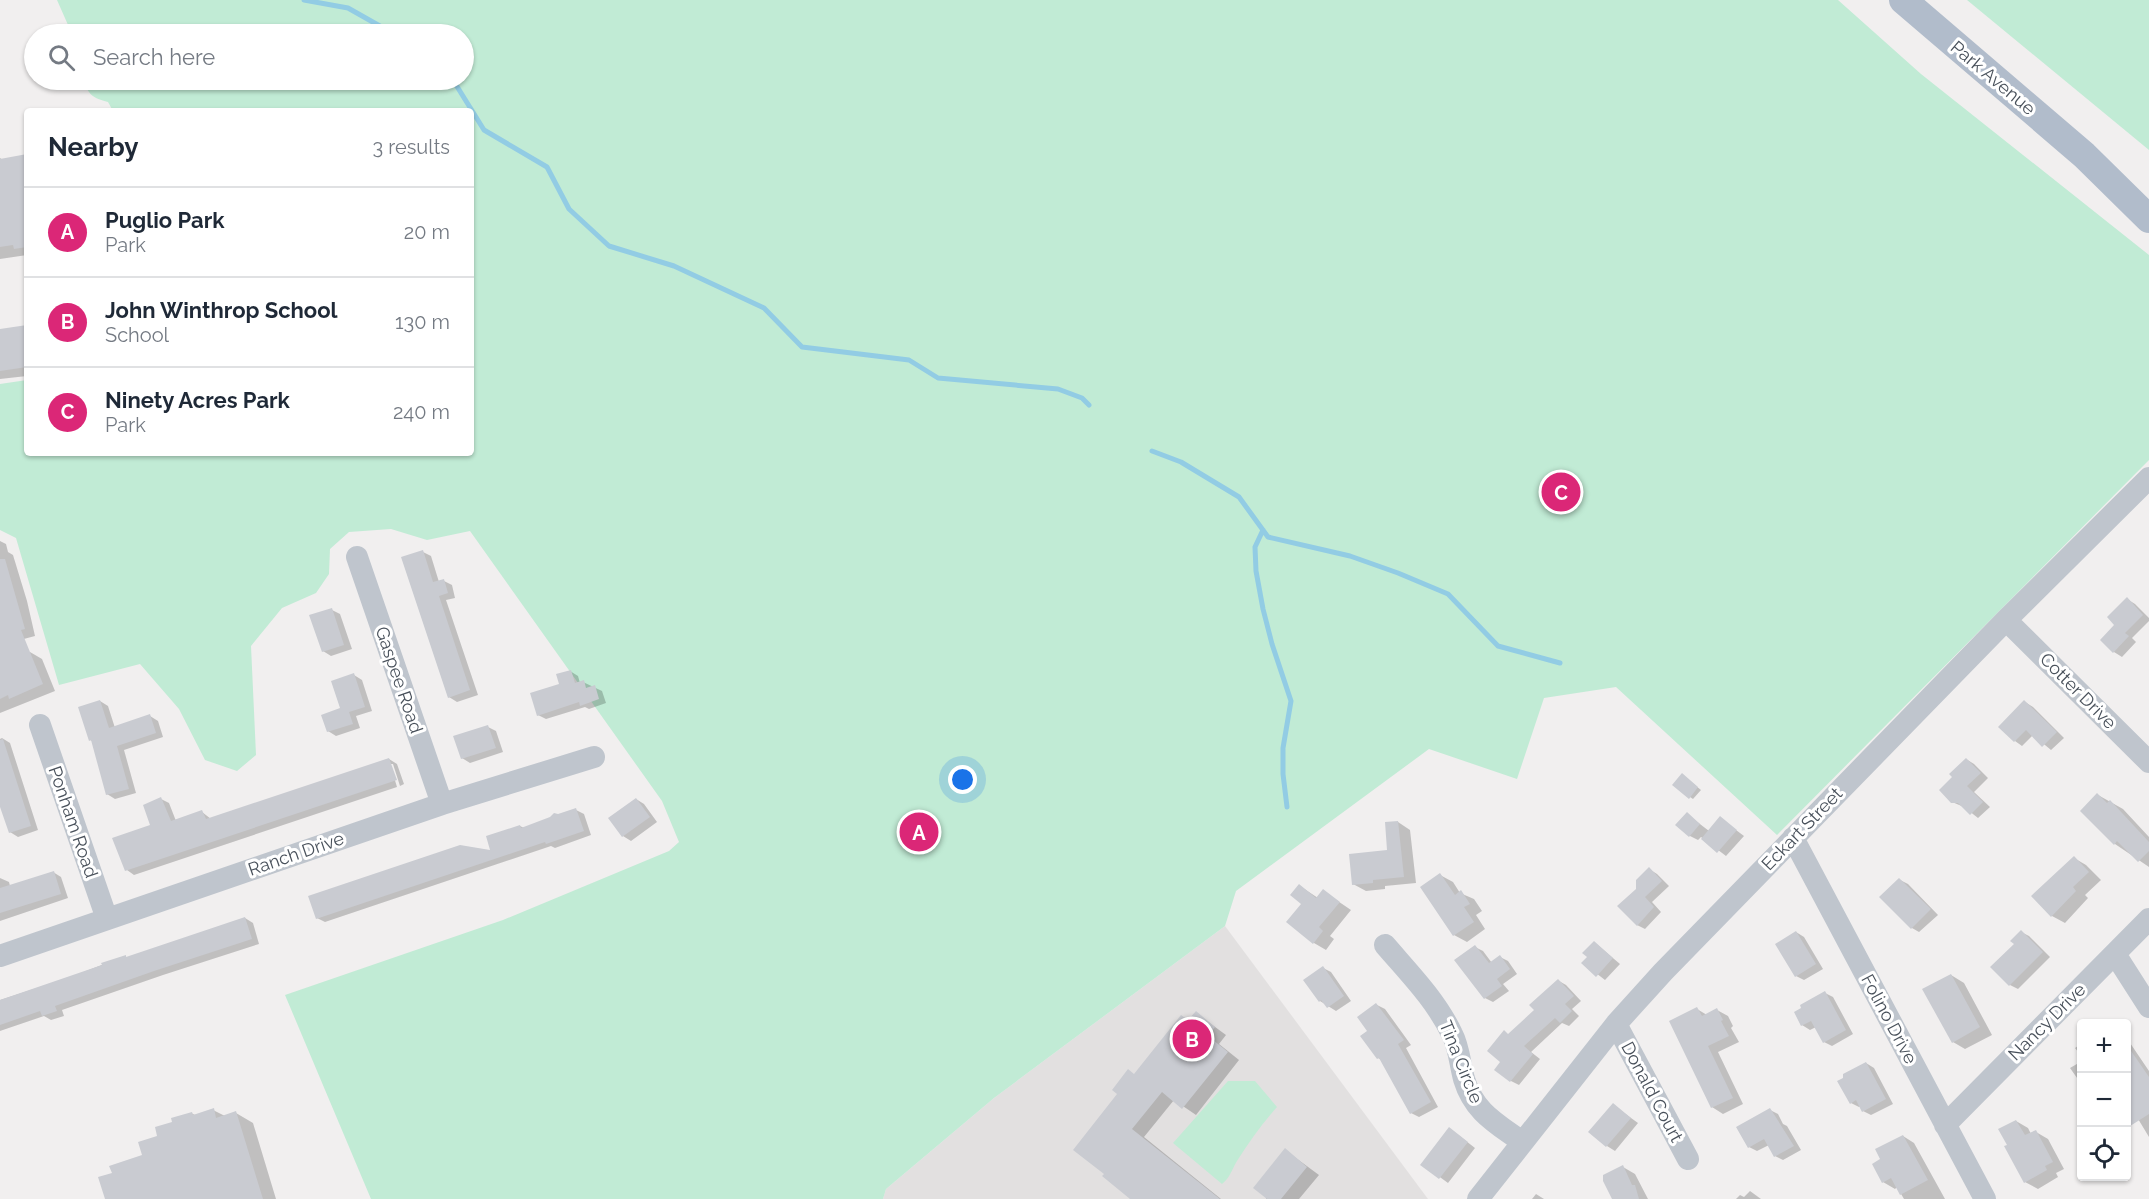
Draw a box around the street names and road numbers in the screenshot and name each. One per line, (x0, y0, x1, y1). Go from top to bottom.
street label: Park Avenue (1947, 36, 2040, 119)
street label: Gaspee Road (371, 624, 428, 736)
street label: Cotter Drive (2036, 648, 2121, 733)
street label: Ponham Road (45, 763, 102, 880)
street label: Eckart Street (1757, 783, 1846, 874)
street label: Ranch Drive (245, 827, 347, 880)
street label: Folino Drive (1857, 970, 1922, 1067)
street label: Nancy Drive (2004, 978, 2090, 1065)
street label: Tina Circle (1435, 1017, 1488, 1107)
street label: Donald Court (1617, 1038, 1688, 1146)

